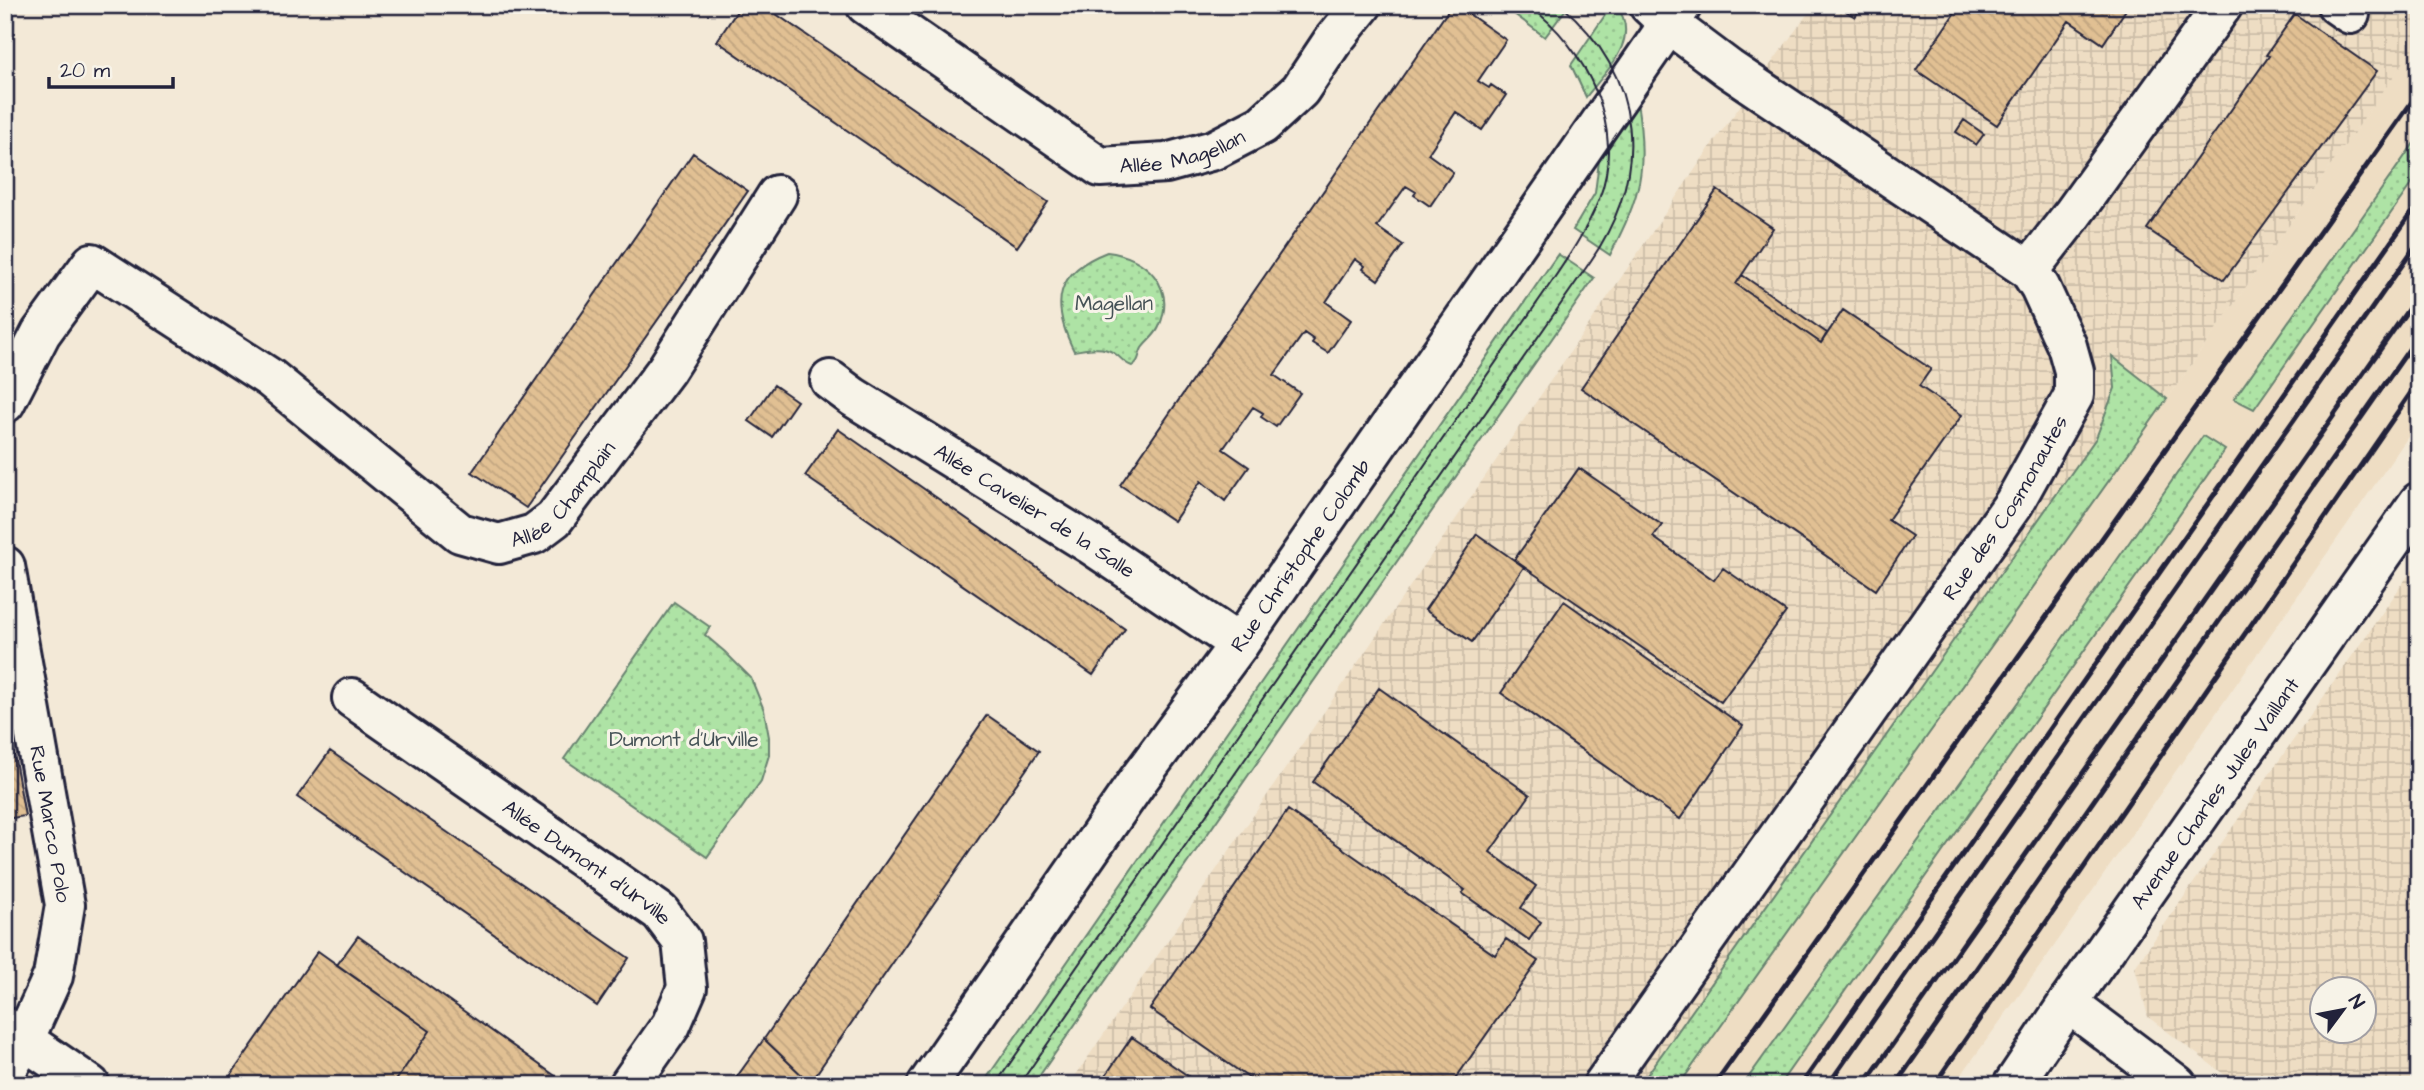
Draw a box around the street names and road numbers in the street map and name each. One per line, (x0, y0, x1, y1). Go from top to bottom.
street label: Allée Magellan (1119, 122, 1250, 180)
street label: Rue des Cosmonautes (1935, 410, 2075, 606)
street label: Allée Champlain (507, 435, 622, 554)
street label: Allée Cavelier de la Salle (929, 437, 1141, 585)
street label: Rue Christophe Colomb (1223, 453, 1377, 658)
street label: Avenue Charles Jules Vaillant (2124, 671, 2307, 915)
street label: Rue Marco Polo (23, 743, 79, 905)
street label: Allée Dumont d'Urville (497, 793, 679, 931)

